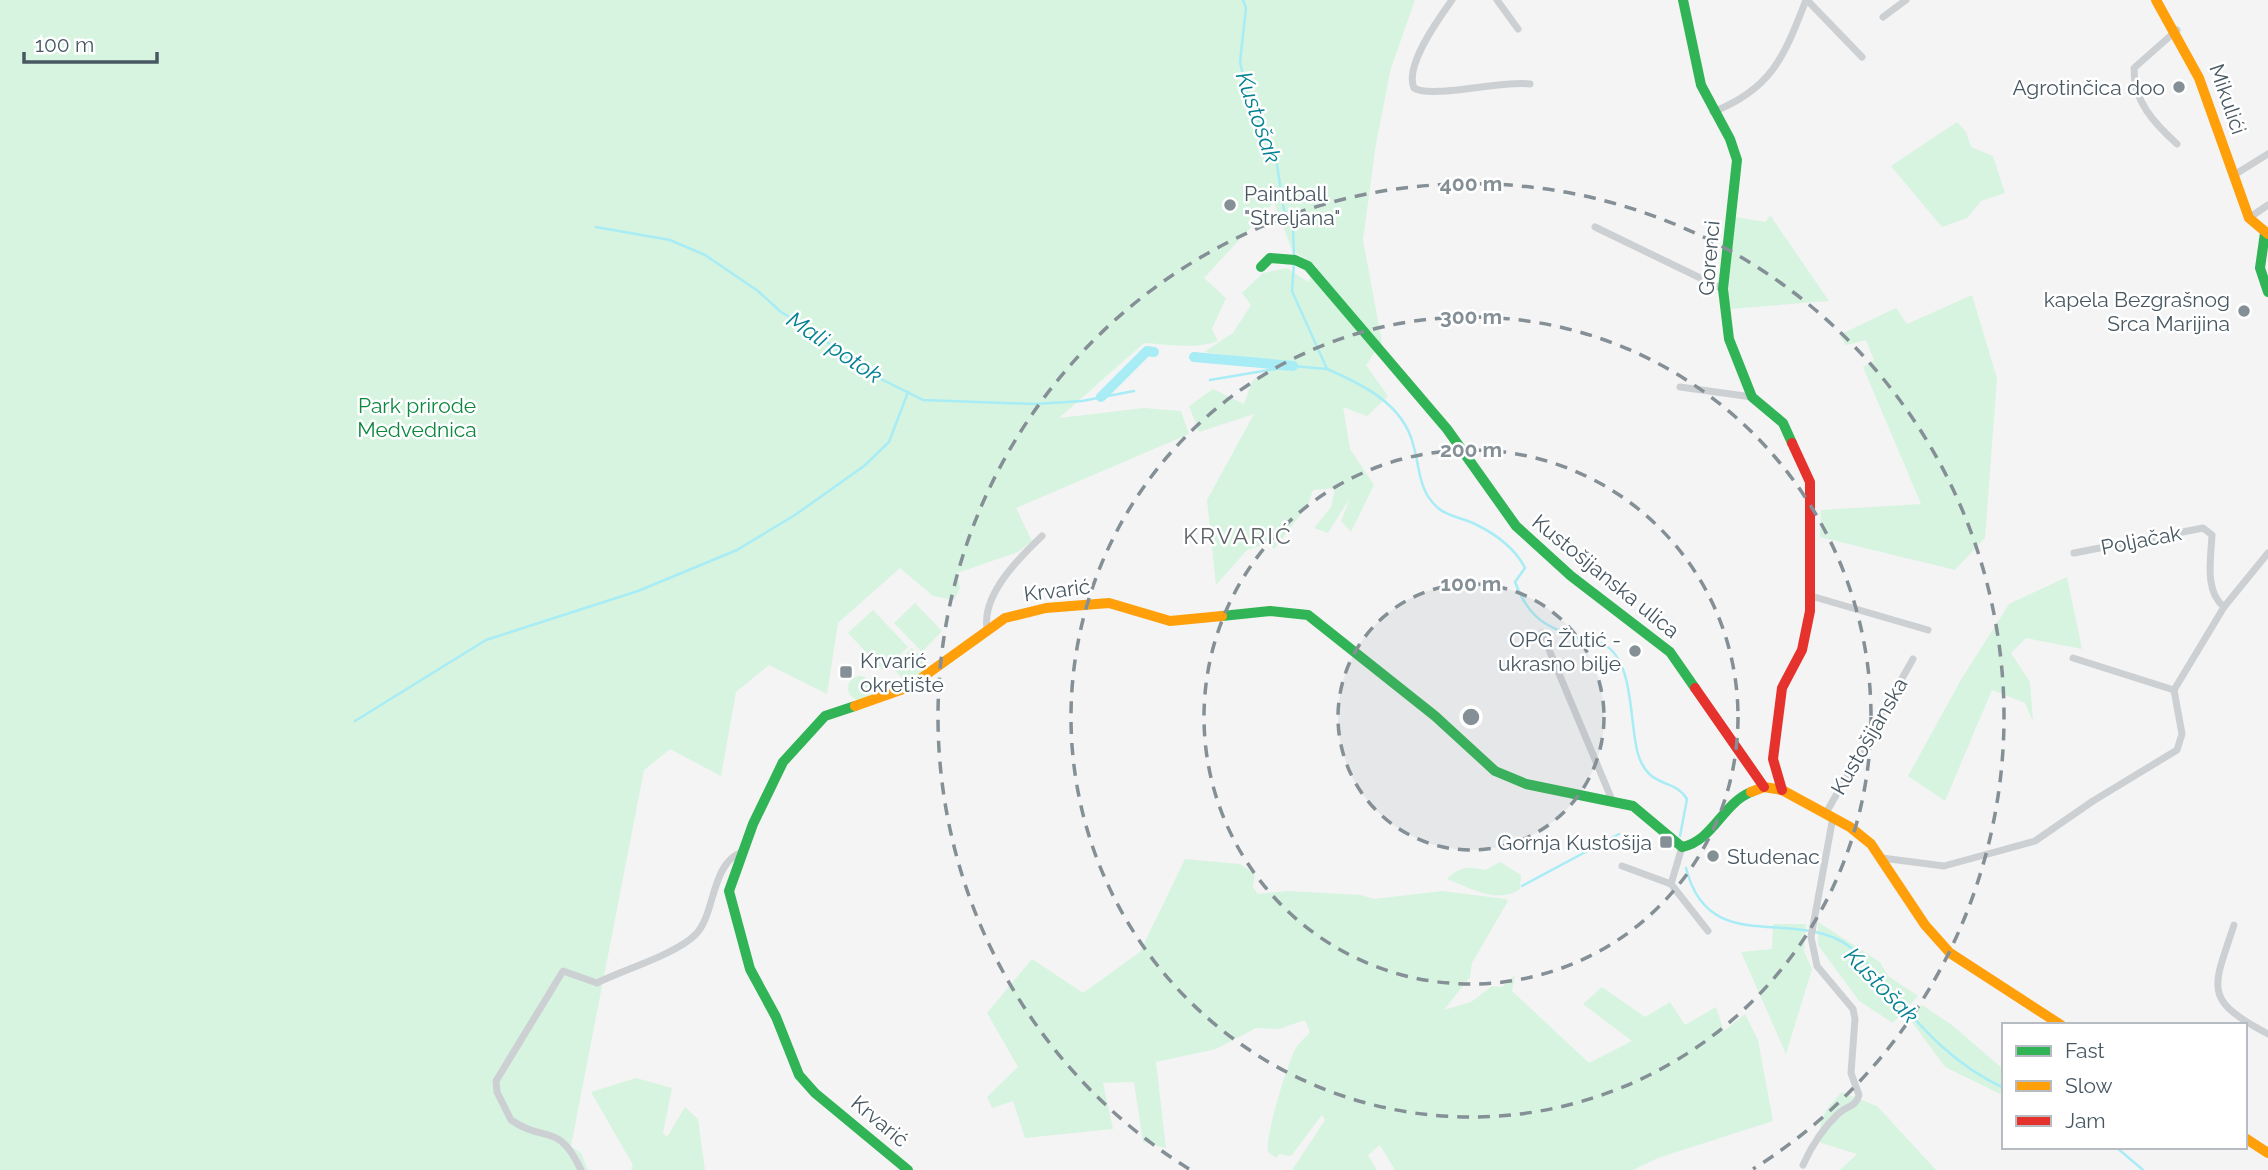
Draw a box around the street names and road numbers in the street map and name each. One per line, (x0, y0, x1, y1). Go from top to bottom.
street label: Mikulići (2204, 60, 2252, 138)
street label: Gorenci (1693, 219, 1725, 297)
street label: Kustošijanska ulica (1527, 509, 1685, 643)
street label: Poljačak (2099, 520, 2183, 560)
street label: Krvarić (1022, 574, 1092, 606)
street label: Kustošijanska (1825, 673, 1913, 799)
street label: Krvarić (846, 1090, 914, 1152)

